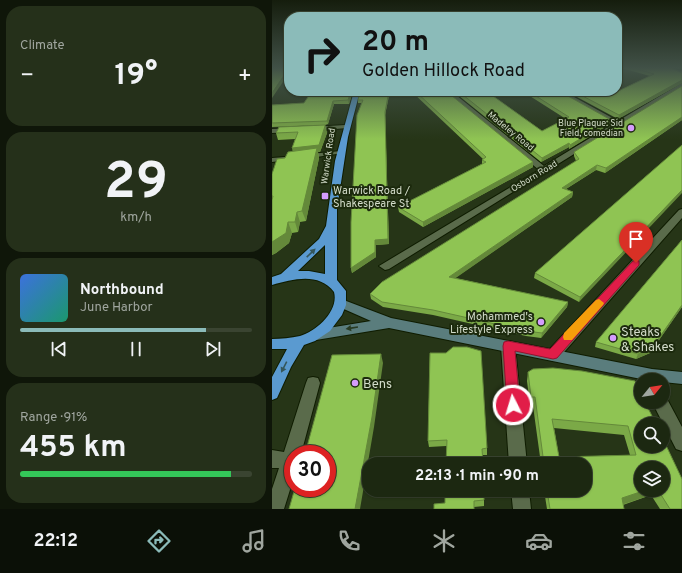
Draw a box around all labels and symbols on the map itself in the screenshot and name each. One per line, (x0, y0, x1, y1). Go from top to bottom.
street label: Madeley Road (485, 109, 536, 153)
place label: Blue Plaque: Sid Field, comedian (558, 118, 623, 139)
marker: Blue Plaque: Sid Field, comedian (626, 123, 636, 133)
street label: Warwick Road (319, 127, 338, 185)
street label: Osborn Road (509, 158, 559, 195)
place label: Warwick Road / Shakespeare St (333, 184, 411, 211)
marker: Warwick Road / Shakespeare St (320, 191, 330, 201)
pin (619, 222, 653, 263)
one-way arrow (306, 248, 316, 258)
place label: Mohammed's Lifestyle Express (450, 310, 533, 337)
marker: Mohammed's Lifestyle Express (536, 317, 546, 327)
one-way arrow (346, 325, 358, 331)
place label: Steaks & Shakes (621, 325, 674, 356)
marker: Steaks & Shakes (608, 333, 618, 343)
one-way arrow (281, 361, 287, 373)
north arrow (634, 373, 670, 409)
place label: Bens (363, 377, 392, 393)
marker: Bens (350, 378, 360, 388)
position arrow (492, 384, 534, 426)
speed limit sign: 30 (284, 445, 336, 497)

